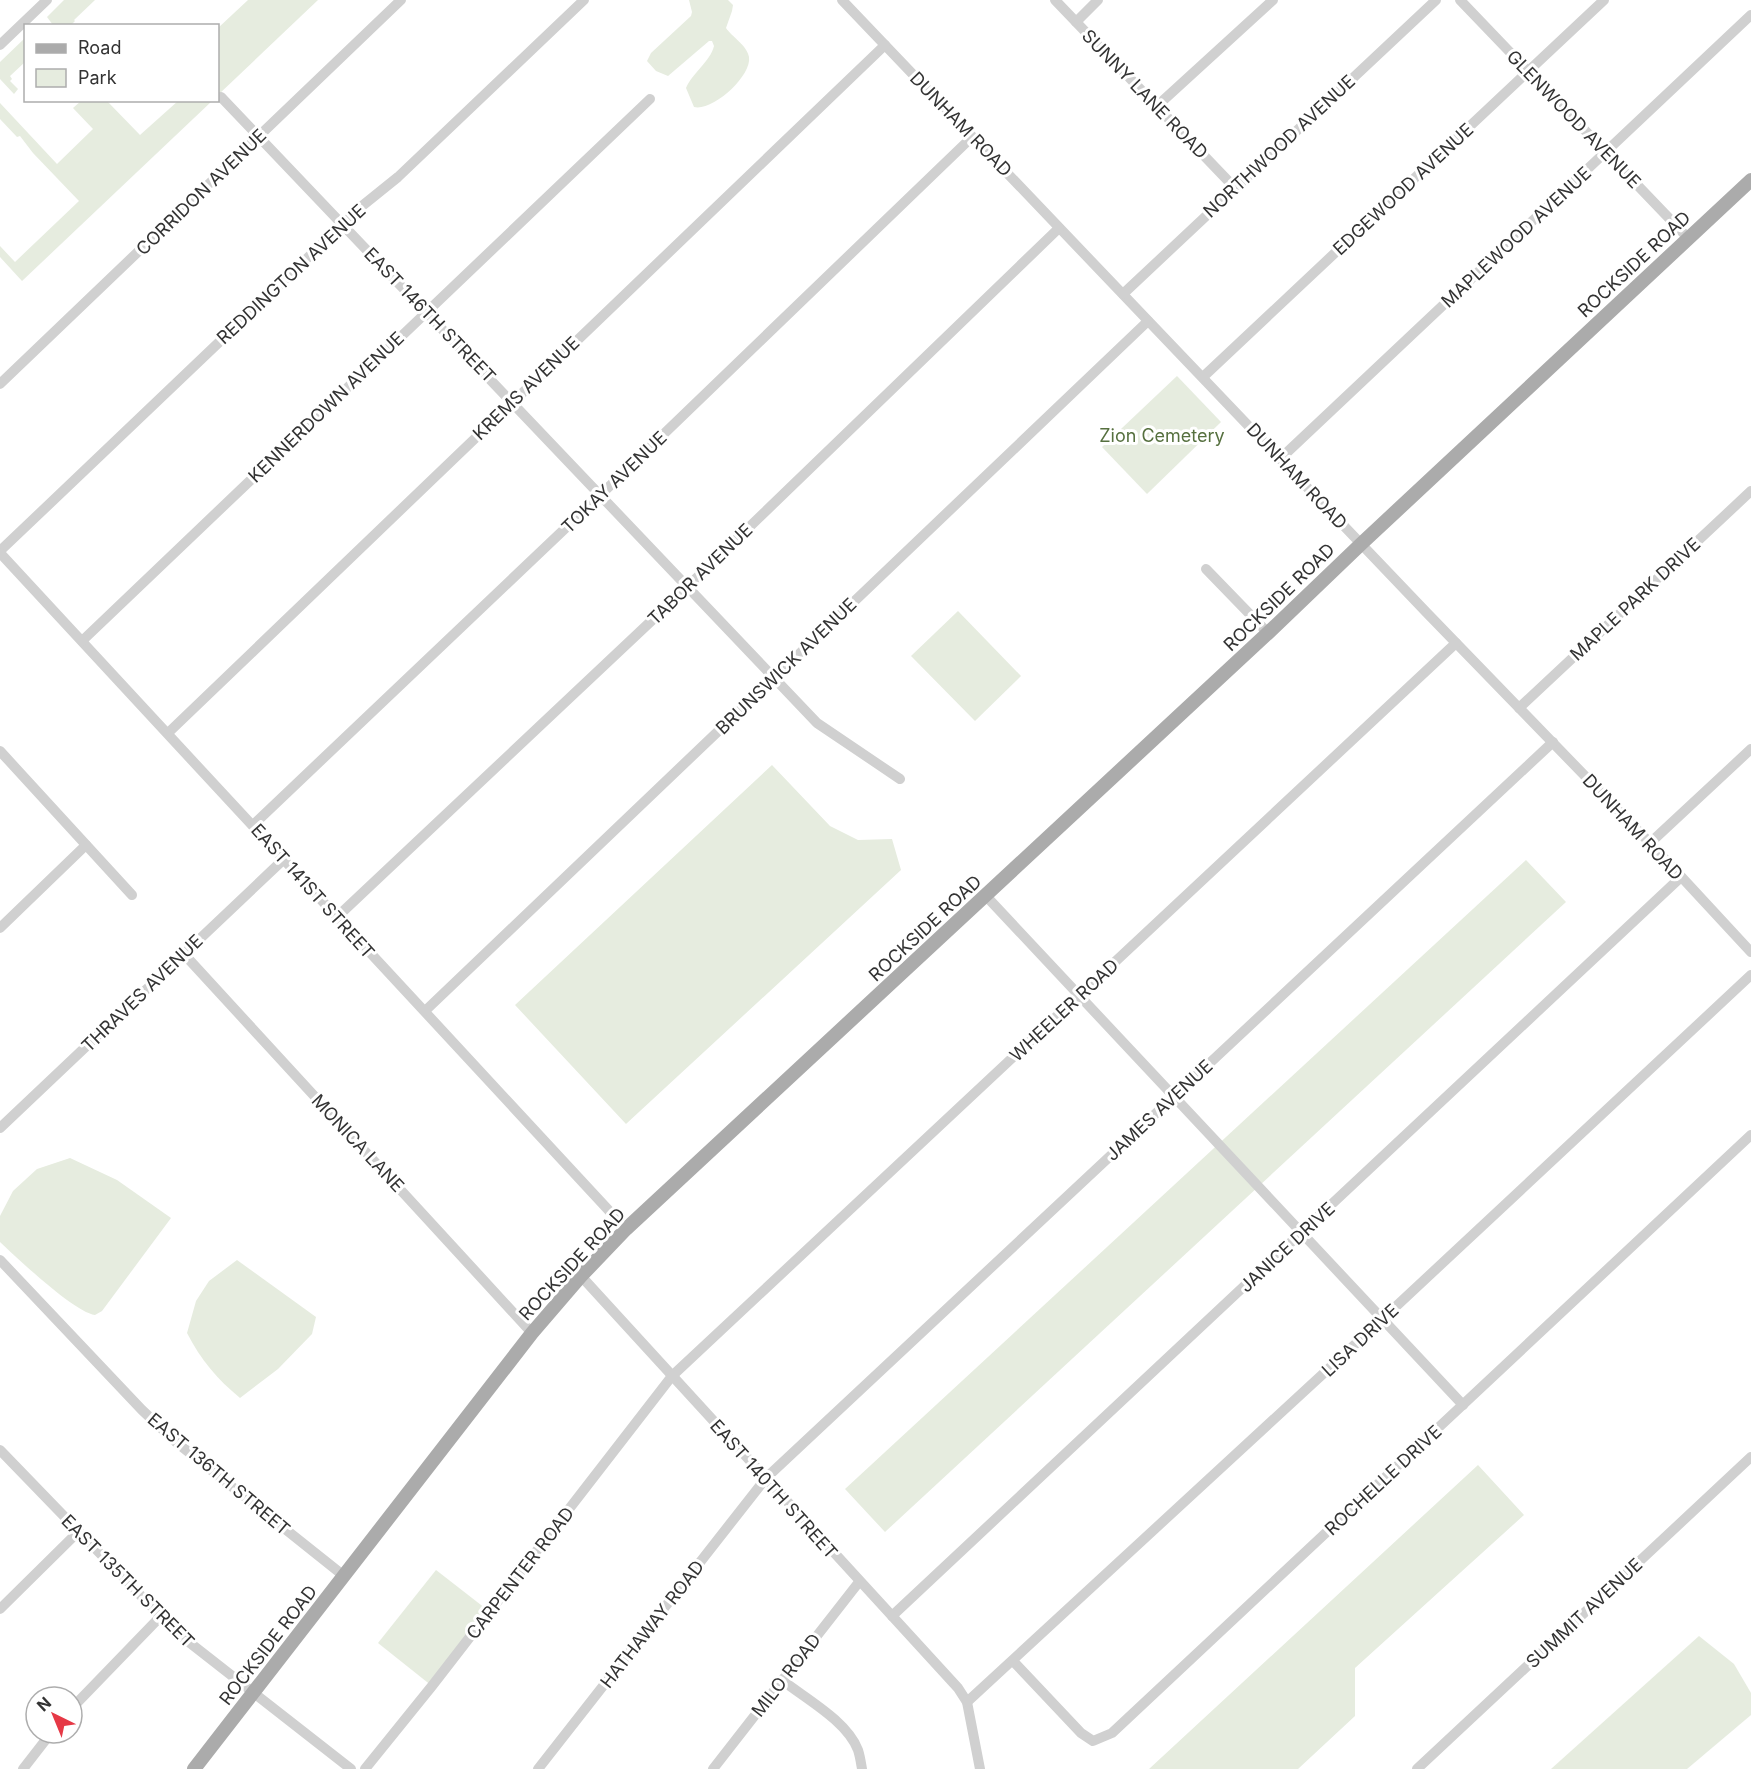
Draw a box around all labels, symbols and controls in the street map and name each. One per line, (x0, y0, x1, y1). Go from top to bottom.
legend (24, 24, 219, 102)
street label: SUNNY LANE ROAD (1078, 25, 1212, 163)
text: Road (78, 37, 121, 58)
street label: GLENWOOD AVENUE (1503, 46, 1645, 192)
text: Park (78, 67, 117, 88)
street label: DUNHAM ROAD (906, 67, 1016, 181)
street label: NORTHWOOD AVENUE (1199, 70, 1359, 222)
street label: EDGEWOOD AVENUE (1329, 119, 1477, 259)
street label: CORRIDON AVENUE (132, 125, 270, 259)
street label: MAPLEWOOD AVENUE (1437, 162, 1595, 312)
street label: REDDINGTON AVENUE (212, 200, 370, 348)
street label: ROCKSIDE ROAD (1574, 207, 1694, 321)
street label: EAST 146TH STREET (360, 243, 500, 387)
street label: KENNERDOWN AVENUE (244, 327, 408, 487)
street label: KREMS AVENUE (469, 332, 583, 444)
street label: DUNHAM ROAD (1243, 419, 1351, 533)
park label: Zion Cemetery (1099, 425, 1225, 446)
street label: TOKAY AVENUE (557, 427, 671, 537)
street label: TABOR AVENUE (643, 519, 757, 629)
street label: MAPLE PARK DRIVE (1566, 533, 1704, 665)
street label: ROCKSIDE ROAD (1219, 539, 1339, 655)
street label: BRUNSWICK AVENUE (711, 594, 861, 738)
street label: DUNHAM ROAD (1579, 770, 1687, 884)
street label: EAST 141ST STREET (247, 819, 379, 963)
street label: ROCKSIDE ROAD (865, 871, 985, 985)
street label: THRAVES AVENUE (77, 930, 207, 1056)
street label: WHEELER ROAD (1005, 954, 1123, 1066)
street label: JAMES AVENUE (1101, 1055, 1217, 1165)
street label: MONICA LANE (307, 1090, 409, 1196)
street label: JANICE DRIVE (1235, 1198, 1339, 1296)
street label: ROCKSIDE ROAD (515, 1204, 629, 1324)
street label: LISA DRIVE (1317, 1299, 1403, 1381)
street label: EAST 136TH STREET (144, 1408, 294, 1540)
street label: EAST 140TH STREET (706, 1415, 842, 1563)
street label: ROCHELLE DRIVE (1320, 1421, 1446, 1539)
street label: CARPENTER ROAD (462, 1503, 578, 1643)
street label: EAST 135TH STREET (57, 1510, 199, 1652)
street label: SUMMIT AVENUE (1522, 1554, 1646, 1672)
street label: HATHAWAY ROAD (596, 1556, 708, 1692)
street label: ROCKSIDE ROAD (215, 1581, 321, 1709)
street label: MILO ROAD (747, 1629, 825, 1721)
north arrow (24, 1685, 84, 1745)
text: N (32, 1693, 55, 1716)

